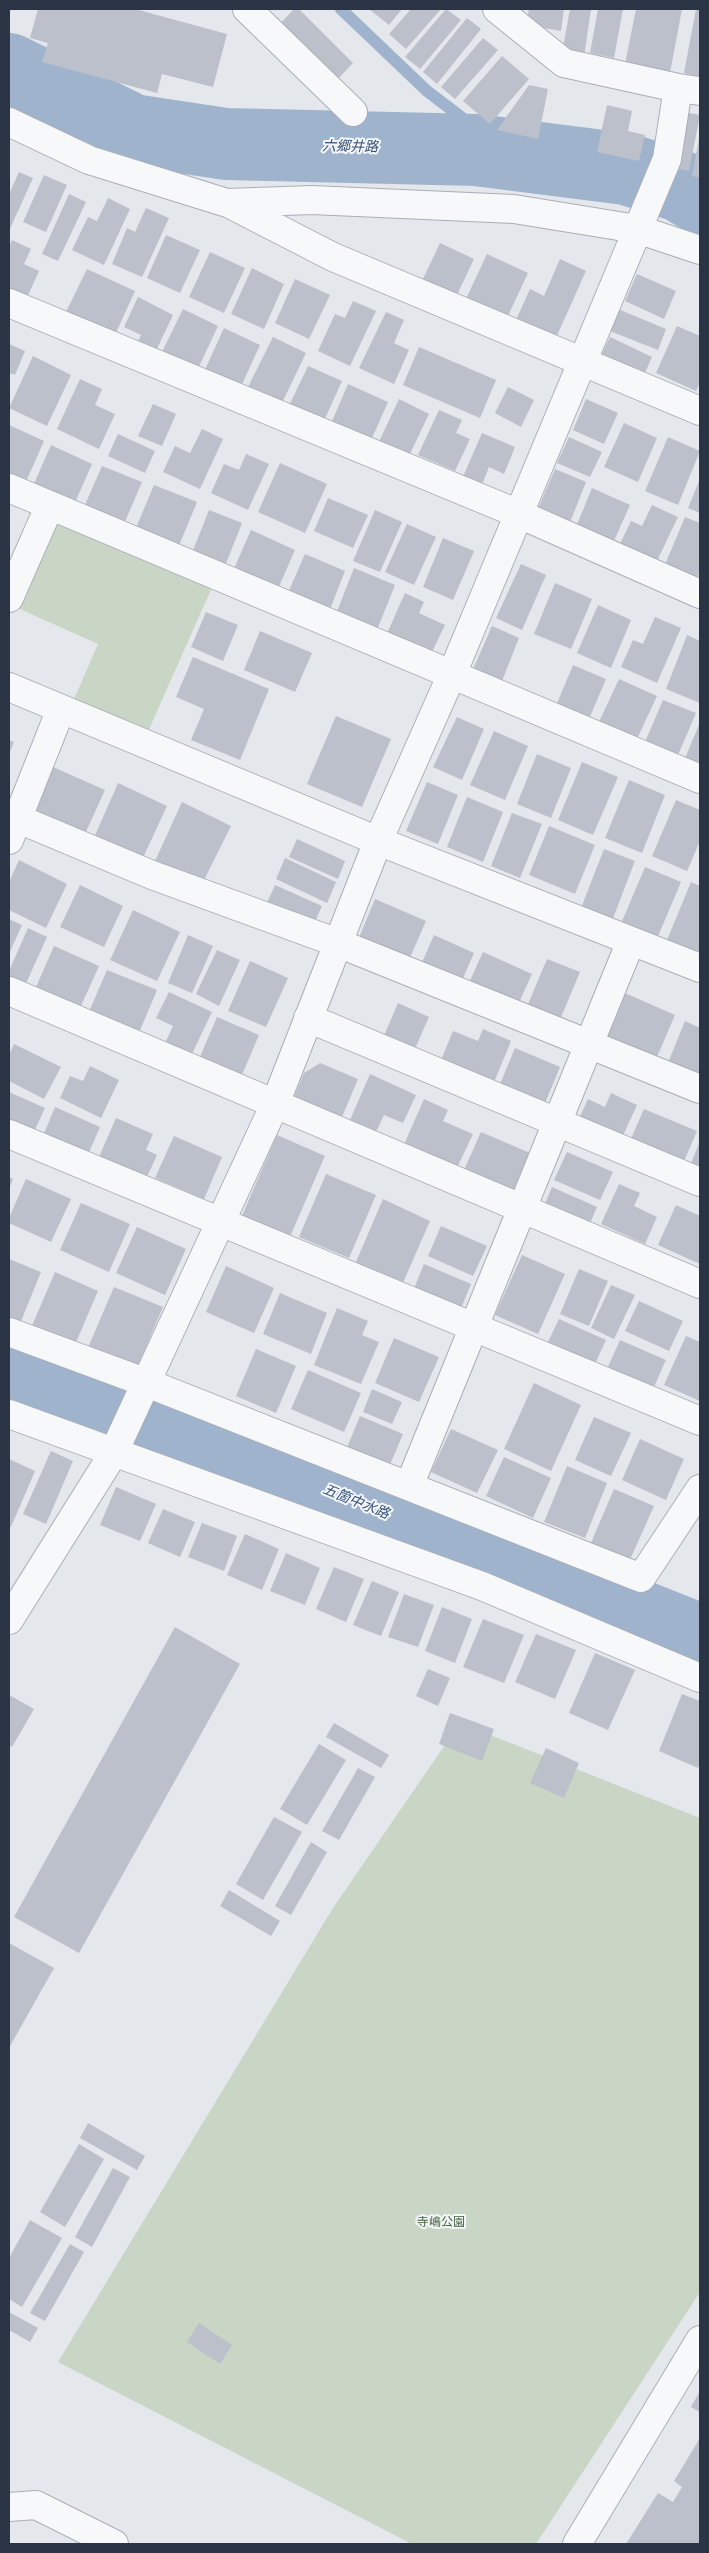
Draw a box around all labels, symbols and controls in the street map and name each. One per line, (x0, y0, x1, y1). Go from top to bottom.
water label: 六郷井路 (322, 138, 378, 156)
water label: 五箇中水路 (320, 1481, 392, 1523)
park label: 寺嶋公園 (417, 2216, 465, 2230)

